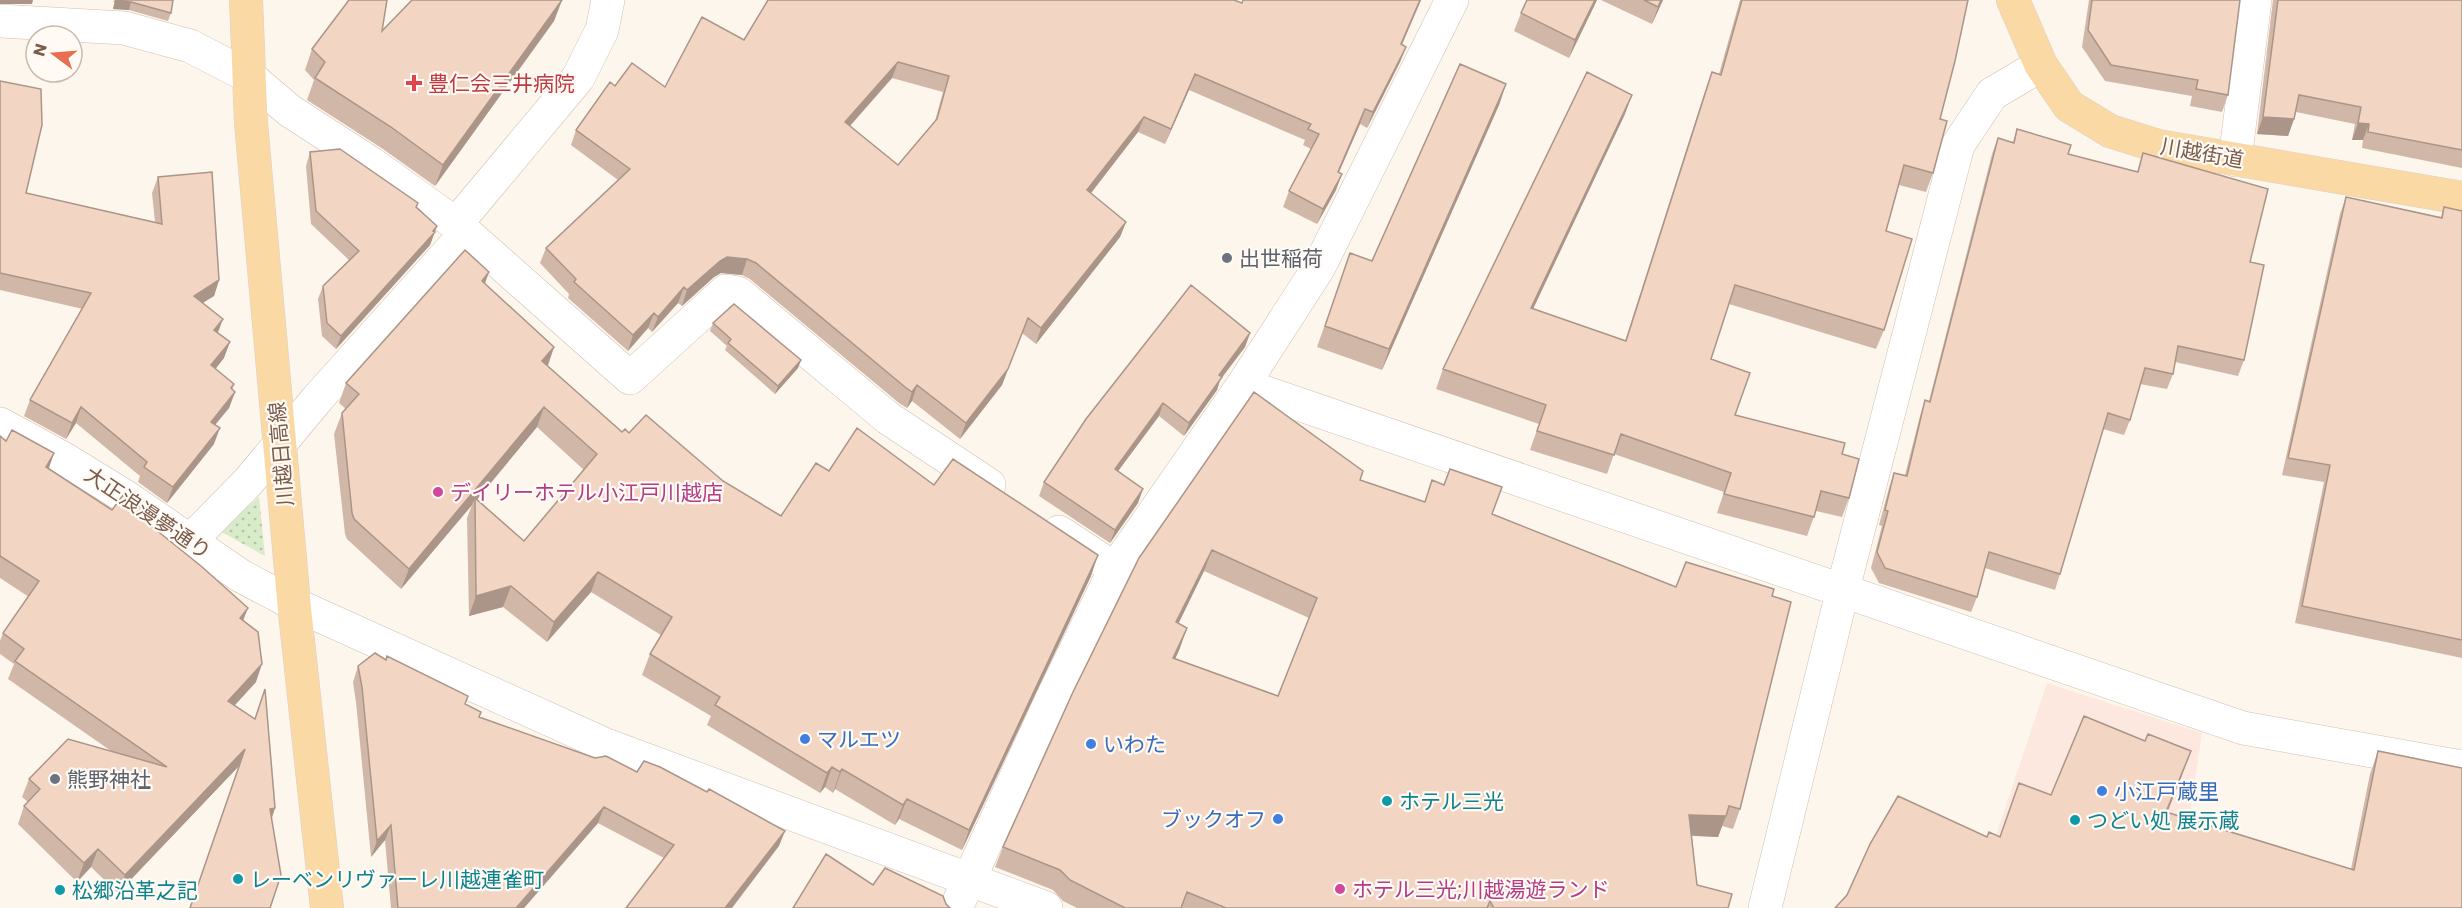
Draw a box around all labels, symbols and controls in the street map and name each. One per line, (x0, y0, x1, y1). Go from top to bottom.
north arrow (24, 24, 84, 84)
text: N (27, 41, 53, 59)
place label: 豊仁会三井病院 (428, 69, 575, 98)
marker: 豊仁会三井病院 (405, 74, 423, 92)
street label: 川越街道 (2158, 131, 2246, 175)
place label: 出世稲荷 (1239, 244, 1323, 273)
marker: 出世稲荷 (1220, 251, 1234, 265)
street label: 川越日高線 (262, 400, 300, 508)
street label: 大正浪漫夢通り (79, 460, 217, 566)
place label: デイリーホテル小江戸川越店 (450, 478, 723, 507)
marker: デイリーホテル小江戸川越店 (431, 485, 445, 499)
place label: マルエツ (817, 725, 901, 754)
place label: いわた (1103, 730, 1166, 759)
marker: マルエツ (798, 732, 812, 746)
marker: いわた (1084, 737, 1098, 751)
place label: 熊野神社 (67, 765, 151, 794)
marker: 熊野神社 (48, 772, 62, 786)
place label: 小江戸蔵里 (2114, 777, 2219, 806)
marker: 小江戸蔵里 (2095, 784, 2109, 798)
place label: ホテル三光 (1399, 787, 1504, 816)
marker: ホテル三光 (1380, 794, 1394, 808)
place label: ブックオフ (1161, 805, 1266, 834)
place label: つどい処 展示蔵 (2087, 806, 2240, 835)
marker: ブックオフ (1271, 812, 1285, 826)
marker: つどい処 展示蔵 (2068, 813, 2082, 827)
place label: レーベンリヴァーレ川越連雀町 (250, 865, 544, 894)
marker: レーベンリヴァーレ川越連雀町 (231, 872, 245, 886)
place label: ホテル三光;川越湯遊ランド (1352, 875, 1610, 904)
place label: 松郷沿革之記 (72, 876, 198, 905)
marker: ホテル三光;川越湯遊ランド (1333, 882, 1347, 896)
marker: 松郷沿革之記 (53, 883, 67, 897)

